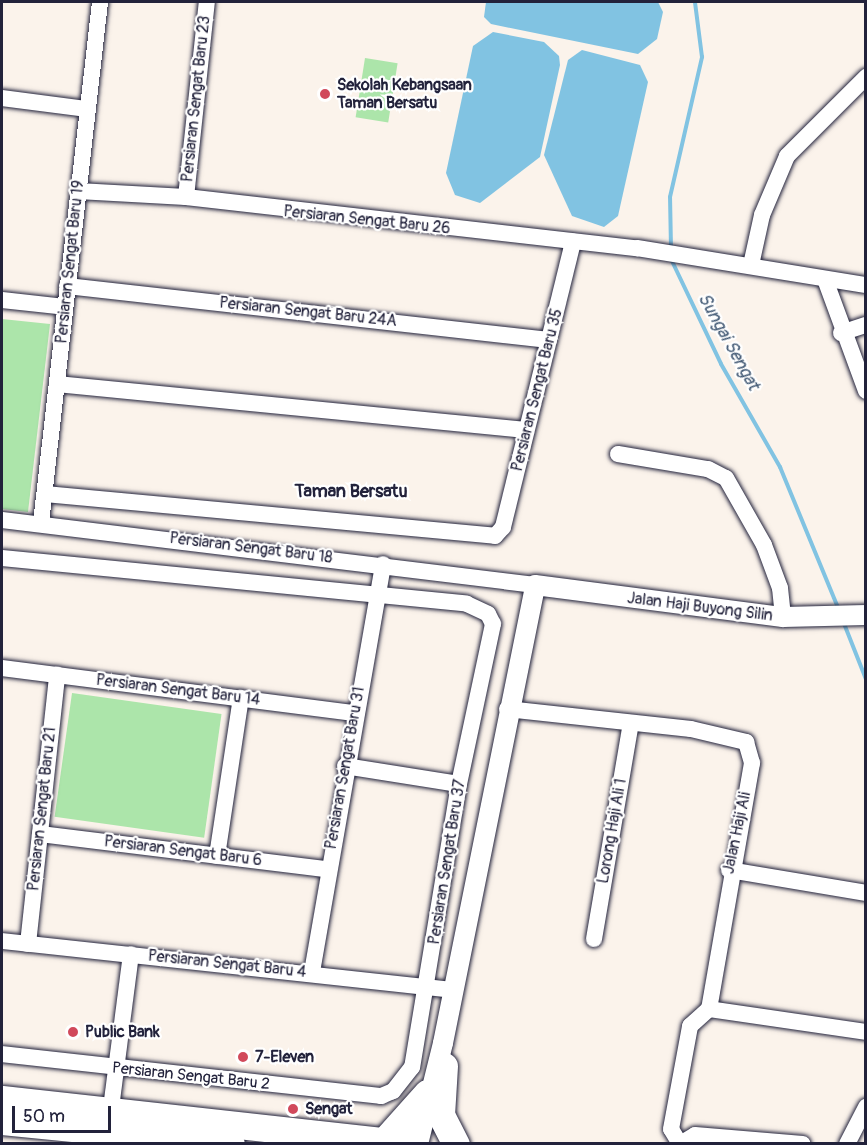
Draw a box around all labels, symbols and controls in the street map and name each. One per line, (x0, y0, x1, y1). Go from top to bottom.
street label: Persiaran Sengat Baru 23 (178, 15, 214, 183)
place label: Sekolah Kebangsaan Taman Bersatu (337, 75, 472, 113)
marker: Sekolah Kebangsaan Taman Bersatu (318, 87, 332, 101)
street label: Persiaran Sengat Baru 19 (52, 179, 88, 345)
street label: Persiaran Sengat Baru 26 (282, 202, 452, 238)
water label: Sungai Sengat (692, 290, 764, 394)
street label: Persiaran Sengat Baru 24A (218, 293, 398, 331)
street label: Persiaran Sengat Baru 35 (507, 307, 567, 473)
district label: Taman Bersatu (295, 481, 407, 503)
street label: Persiaran Sengat Baru 18 (168, 528, 334, 568)
street label: Jalan Haji Buyong Silin (626, 589, 774, 625)
street label: Persiaran Sengat Baru 14 (95, 670, 261, 710)
street label: Persiaran Sengat Baru 31 (321, 685, 369, 851)
street label: Persiaran Sengat Baru 21 (24, 726, 60, 892)
street label: Lorong Haji Ali 1 (593, 777, 631, 885)
street label: Persiaran Sengat Baru 37 (424, 778, 470, 946)
street label: Jalan Haji Ali (719, 790, 755, 876)
street label: Persiaran Sengat Baru 6 (103, 832, 263, 870)
street label: Persiaran Sengat Baru 4 (147, 946, 307, 982)
place label: Public Bank (85, 1022, 160, 1042)
marker: Public Bank (66, 1025, 80, 1039)
place label: 7-Eleven (255, 1047, 314, 1067)
marker: 7-Eleven (236, 1050, 250, 1064)
street label: Persiaran Sengat Baru 2 (111, 1058, 271, 1094)
scale bar (15, 1094, 114, 1132)
place label: Sengat (305, 1099, 352, 1119)
marker: Sengat (286, 1102, 300, 1116)
text: 50 m (23, 1105, 65, 1128)

